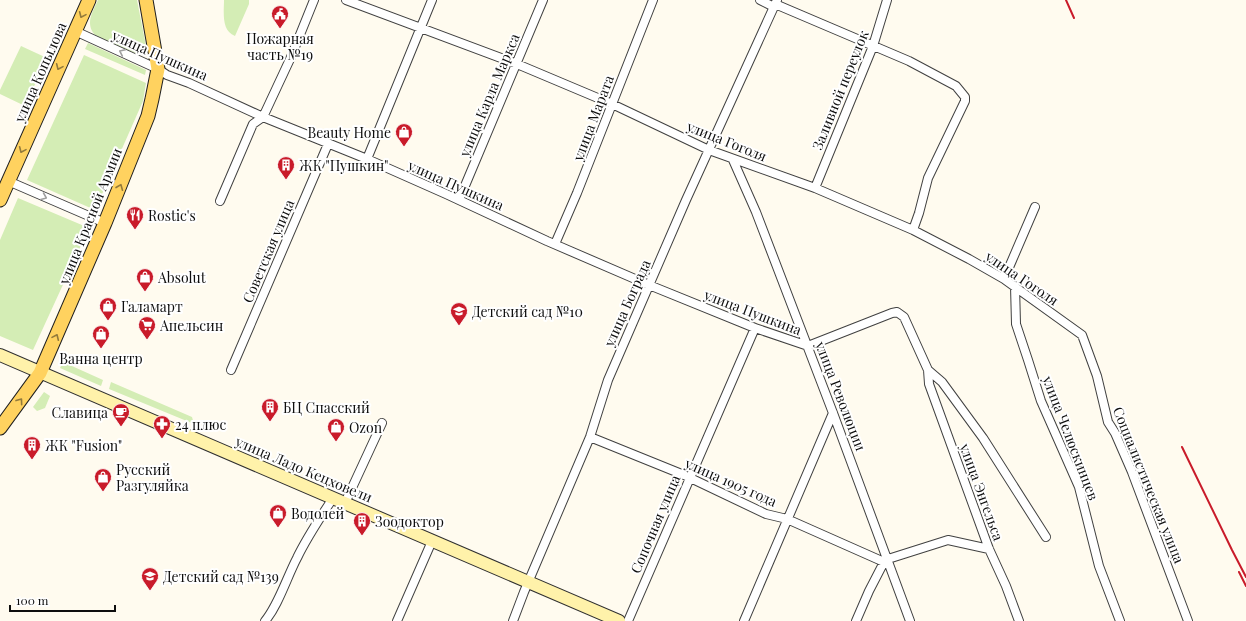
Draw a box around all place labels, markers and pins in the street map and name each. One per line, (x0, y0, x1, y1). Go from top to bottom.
public building icon: Пожарная часть №19 (270, 4, 290, 29)
place label: Пожарная часть №19 (246, 29, 314, 64)
shop icon: Beauty Home (394, 122, 414, 147)
place label: Beauty Home (307, 123, 391, 142)
building icon: ЖК "Пушкин" (276, 155, 296, 180)
place label: ЖК "Пушкин" (299, 156, 388, 175)
restaurant icon: Rostic's (125, 205, 145, 230)
place label: Rostic's (148, 206, 196, 225)
shop icon: Absolut (135, 267, 155, 292)
place label: Absolut (157, 268, 207, 287)
shop icon: Галамарт (98, 296, 118, 321)
place label: Галамарт (121, 297, 183, 316)
school or university icon: Детский сад №10 (449, 301, 469, 326)
place label: Детский сад №10 (472, 302, 583, 321)
supermarket icon: Апельсин (137, 315, 157, 340)
place label: Апельсин (159, 316, 224, 335)
shop icon: Ванна центр (91, 324, 111, 349)
place label: Ванна центр (59, 349, 143, 368)
building icon: БЦ Спасский (260, 397, 280, 422)
place label: БЦ Спасский (283, 398, 370, 417)
cafe icon: Славица (111, 402, 131, 427)
place label: Славица (52, 403, 108, 422)
pharmacy icon: 24 плюс (152, 414, 172, 439)
place label: 24 плюс (175, 415, 227, 434)
shop icon: Ozon (326, 417, 346, 442)
place label: Ozon (349, 418, 383, 437)
building icon: ЖК "Fusion" (22, 435, 42, 460)
place label: ЖК "Fusion" (45, 436, 122, 455)
place label: Русский Разгуляйка (116, 460, 189, 495)
shop icon: Русский Разгуляйка (93, 467, 113, 492)
shop icon: Водолей (268, 503, 288, 528)
place label: Водолей (291, 504, 345, 523)
building icon: Зоодоктор (352, 511, 372, 536)
place label: Зоодоктор (375, 512, 444, 531)
school or university icon: Детский сад №139 (140, 566, 160, 591)
place label: Детский сад №139 (163, 567, 279, 586)

